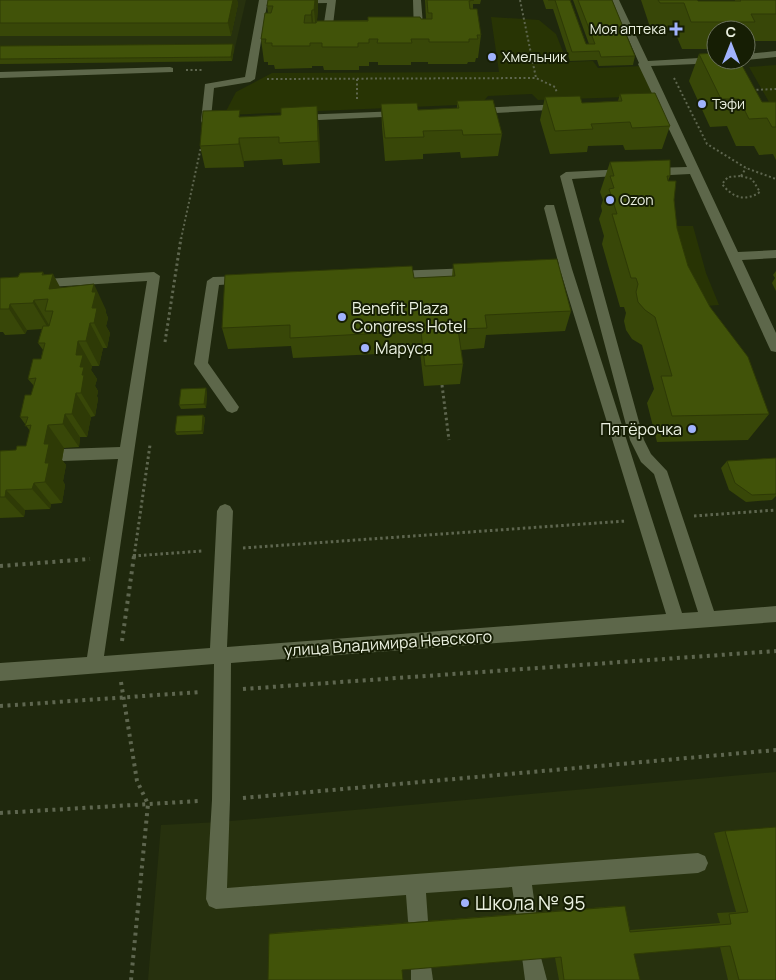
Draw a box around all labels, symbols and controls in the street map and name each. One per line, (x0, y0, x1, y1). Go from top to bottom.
place label: Моя аптека (590, 19, 666, 38)
north arrow (706, 20, 756, 70)
text: С (726, 22, 736, 41)
marker: Моя аптека (670, 23, 682, 35)
place label: Хмельник (502, 47, 568, 66)
marker: Хмельник (486, 51, 498, 63)
place label: Тэфи (712, 94, 745, 113)
marker: Тэфи (696, 98, 708, 110)
place label: Ozon (620, 190, 654, 209)
marker: Ozon (604, 194, 616, 206)
place label: Benefit Plaza Congress Hotel (352, 297, 466, 337)
marker: Benefit Plaza Congress Hotel (336, 311, 348, 323)
place label: Маруся (375, 337, 432, 359)
marker: Маруся (359, 342, 371, 354)
place label: Пятёрочка (600, 418, 682, 440)
marker: Пятёрочка (686, 423, 698, 435)
street label: улица Владимира Невского (283, 625, 493, 661)
place label: Школа № 95 (475, 890, 586, 916)
marker: Школа № 95 (459, 897, 471, 909)

